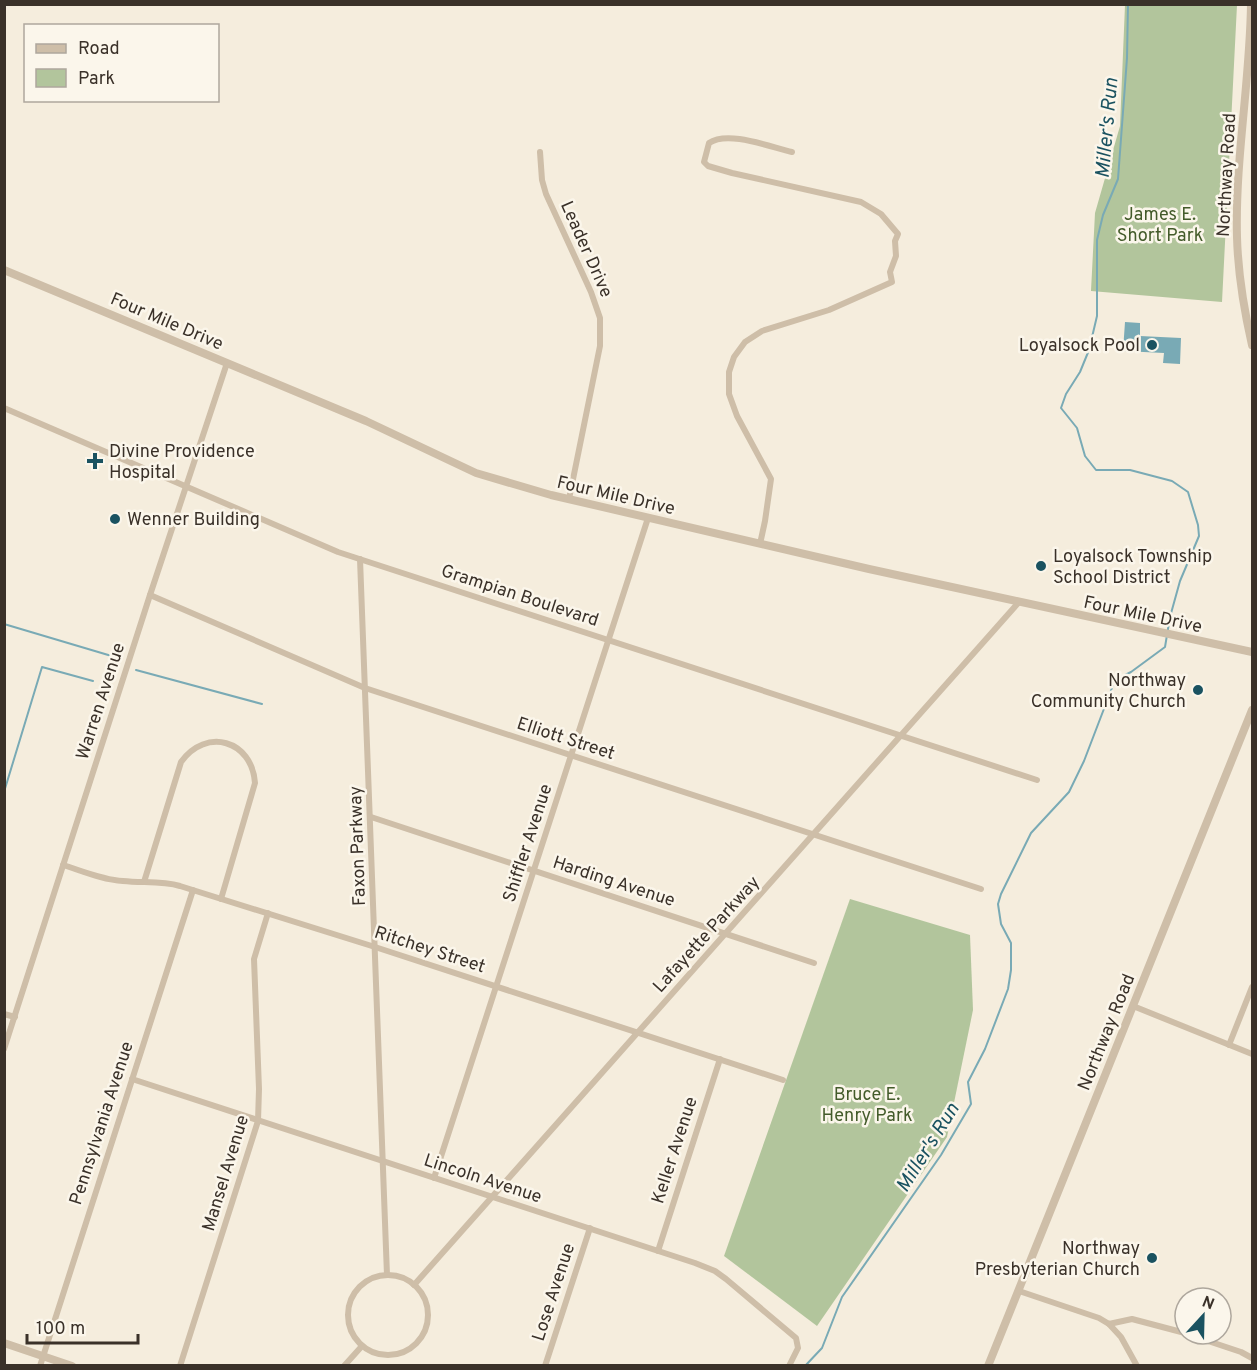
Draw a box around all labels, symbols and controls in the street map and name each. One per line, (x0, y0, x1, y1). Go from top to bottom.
legend (24, 24, 219, 102)
text: Road (78, 38, 120, 61)
text: Park (78, 68, 115, 91)
water label: Miller's Run (1091, 77, 1125, 179)
street label: Northway Road (1213, 113, 1242, 238)
street label: Leader Drive (554, 198, 617, 301)
park label: James E. Short Park (1117, 204, 1203, 248)
street label: Four Mile Drive (106, 288, 226, 357)
place label: Loyalsock Pool (1019, 335, 1140, 358)
marker: Loyalsock Pool (1145, 338, 1159, 352)
place label: Divine Providence Hospital (109, 441, 255, 485)
marker: Divine Providence Hospital (86, 452, 104, 470)
street label: Four Mile Drive (554, 472, 677, 521)
place label: Wenner Building (127, 509, 260, 532)
marker: Wenner Building (108, 512, 122, 526)
place label: Loyalsock Township School District (1053, 546, 1212, 590)
marker: Loyalsock Township School District (1034, 559, 1048, 573)
street label: Grampian Boulevard (438, 560, 601, 633)
street label: Four Mile Drive (1081, 592, 1204, 639)
street label: Warren Avenue (72, 640, 131, 763)
place label: Northway Community Church (1031, 670, 1186, 714)
marker: Northway Community Church (1191, 683, 1205, 697)
street label: Elliott Street (514, 713, 617, 766)
street label: Shiffler Avenue (499, 781, 558, 905)
street label: Faxon Parkway (345, 786, 372, 906)
street label: Harding Avenue (549, 852, 678, 913)
street label: Lafayette Parkway (649, 872, 766, 998)
street label: Ritchey Street (371, 922, 488, 979)
street label: Northway Road (1074, 971, 1141, 1094)
street label: Pennsylvania Avenue (65, 1039, 140, 1208)
park label: Bruce E. Henry Park (822, 1084, 912, 1128)
street label: Keller Avenue (647, 1094, 704, 1207)
water label: Miller's Run (891, 1098, 966, 1198)
street label: Mansel Avenue (198, 1113, 255, 1234)
street label: Lincoln Avenue (421, 1150, 544, 1209)
place label: Northway Presbyterian Church (975, 1238, 1140, 1282)
street label: Lose Avenue (528, 1241, 581, 1344)
marker: Northway Presbyterian Church (1145, 1251, 1159, 1265)
north arrow (1173, 1286, 1233, 1346)
text: N (1199, 1293, 1217, 1315)
scale bar (27, 1307, 138, 1345)
text: 100 m (36, 1318, 85, 1341)

